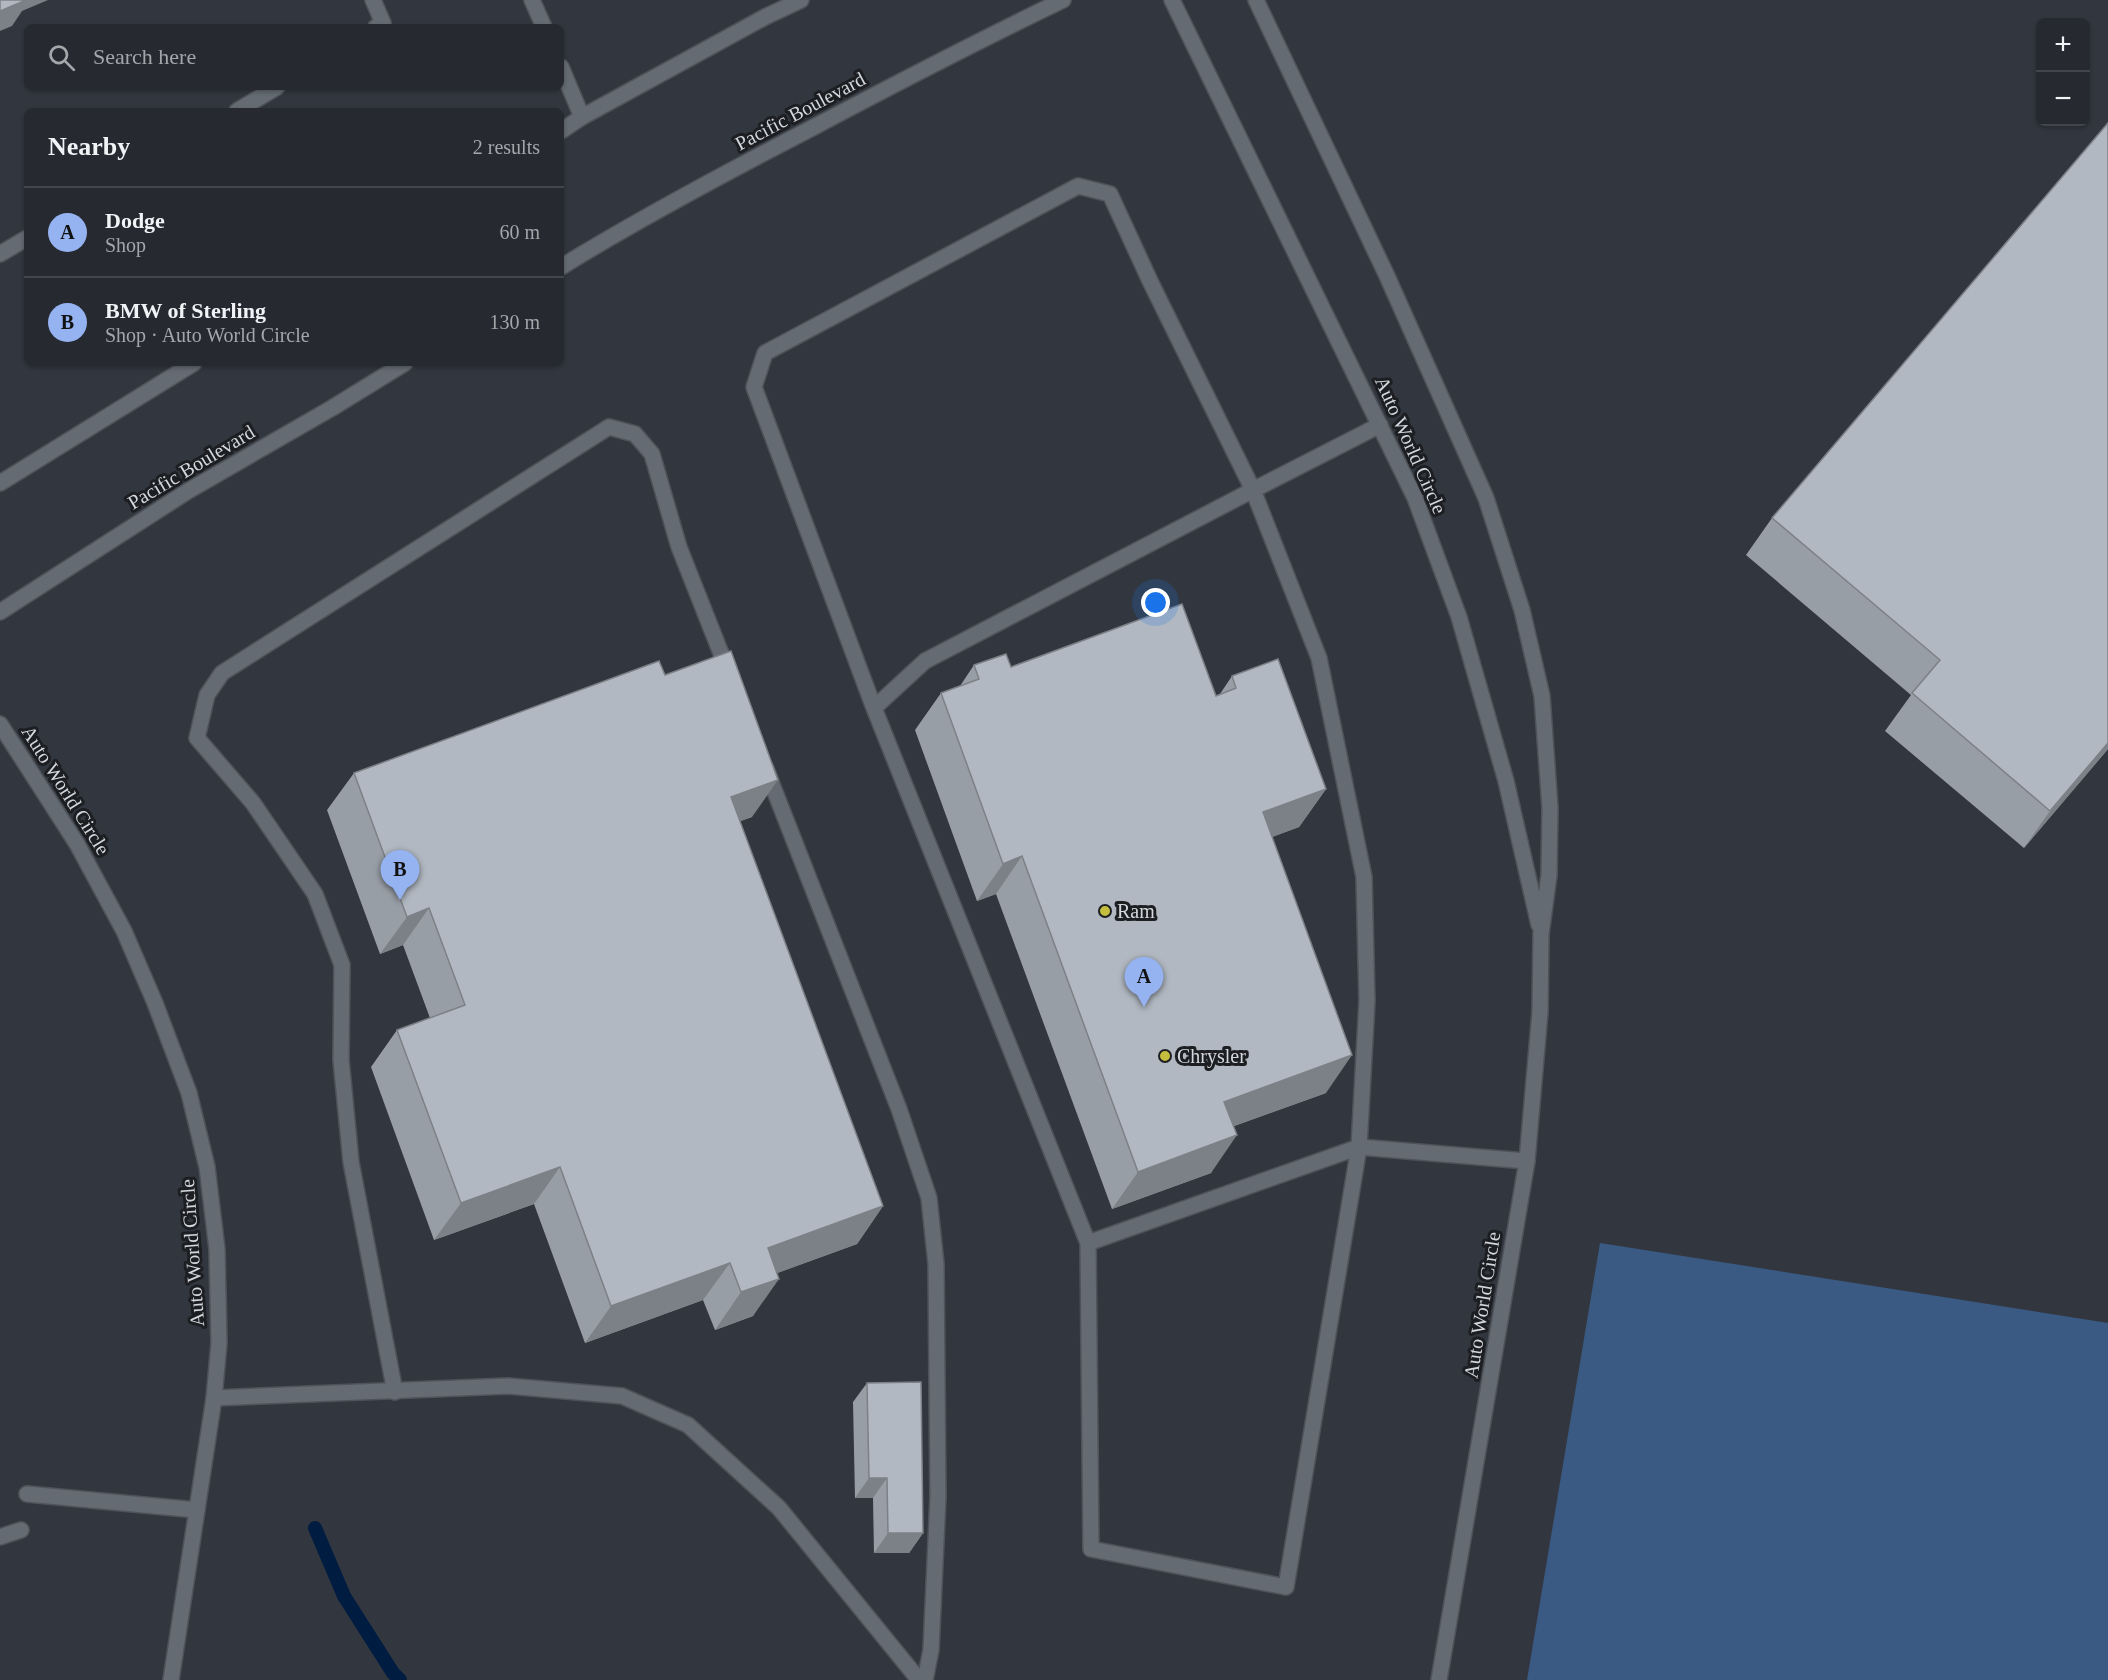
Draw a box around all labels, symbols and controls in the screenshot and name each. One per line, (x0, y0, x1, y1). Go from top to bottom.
map controls (2036, 18, 2090, 126)
button: + (2036, 18, 2090, 72)
search box (24, 24, 564, 90)
icon: search (45, 41, 78, 74)
text: Search here (93, 44, 196, 69)
street label: Pacific Boulevard (731, 68, 869, 154)
button: − (2036, 72, 2090, 126)
text: Nearby (48, 132, 130, 161)
text: 2 results (473, 136, 540, 158)
text: Dodge (105, 208, 165, 233)
text: A (60, 221, 75, 243)
text: 60 m (499, 221, 540, 243)
text: Shop (105, 234, 146, 256)
text: BMW of Sterling (105, 298, 266, 323)
text: B (61, 311, 74, 333)
text: 130 m (489, 311, 540, 333)
text: Shop · Auto World Circle (105, 324, 310, 346)
street label: Auto World Circle (1371, 373, 1451, 517)
street label: Pacific Boulevard (124, 421, 258, 513)
your location (1141, 588, 1170, 617)
street label: Auto World Circle (17, 721, 115, 859)
pin: B (380, 850, 420, 900)
place label: Ram (1117, 900, 1155, 922)
marker: Ram (1098, 904, 1112, 918)
pin: A (1124, 958, 1164, 1007)
place label: Chrysler (1177, 1045, 1246, 1068)
marker: Chrysler (1158, 1049, 1172, 1063)
street label: Auto World Circle (176, 1178, 208, 1328)
street label: Auto World Circle (1460, 1230, 1504, 1380)

